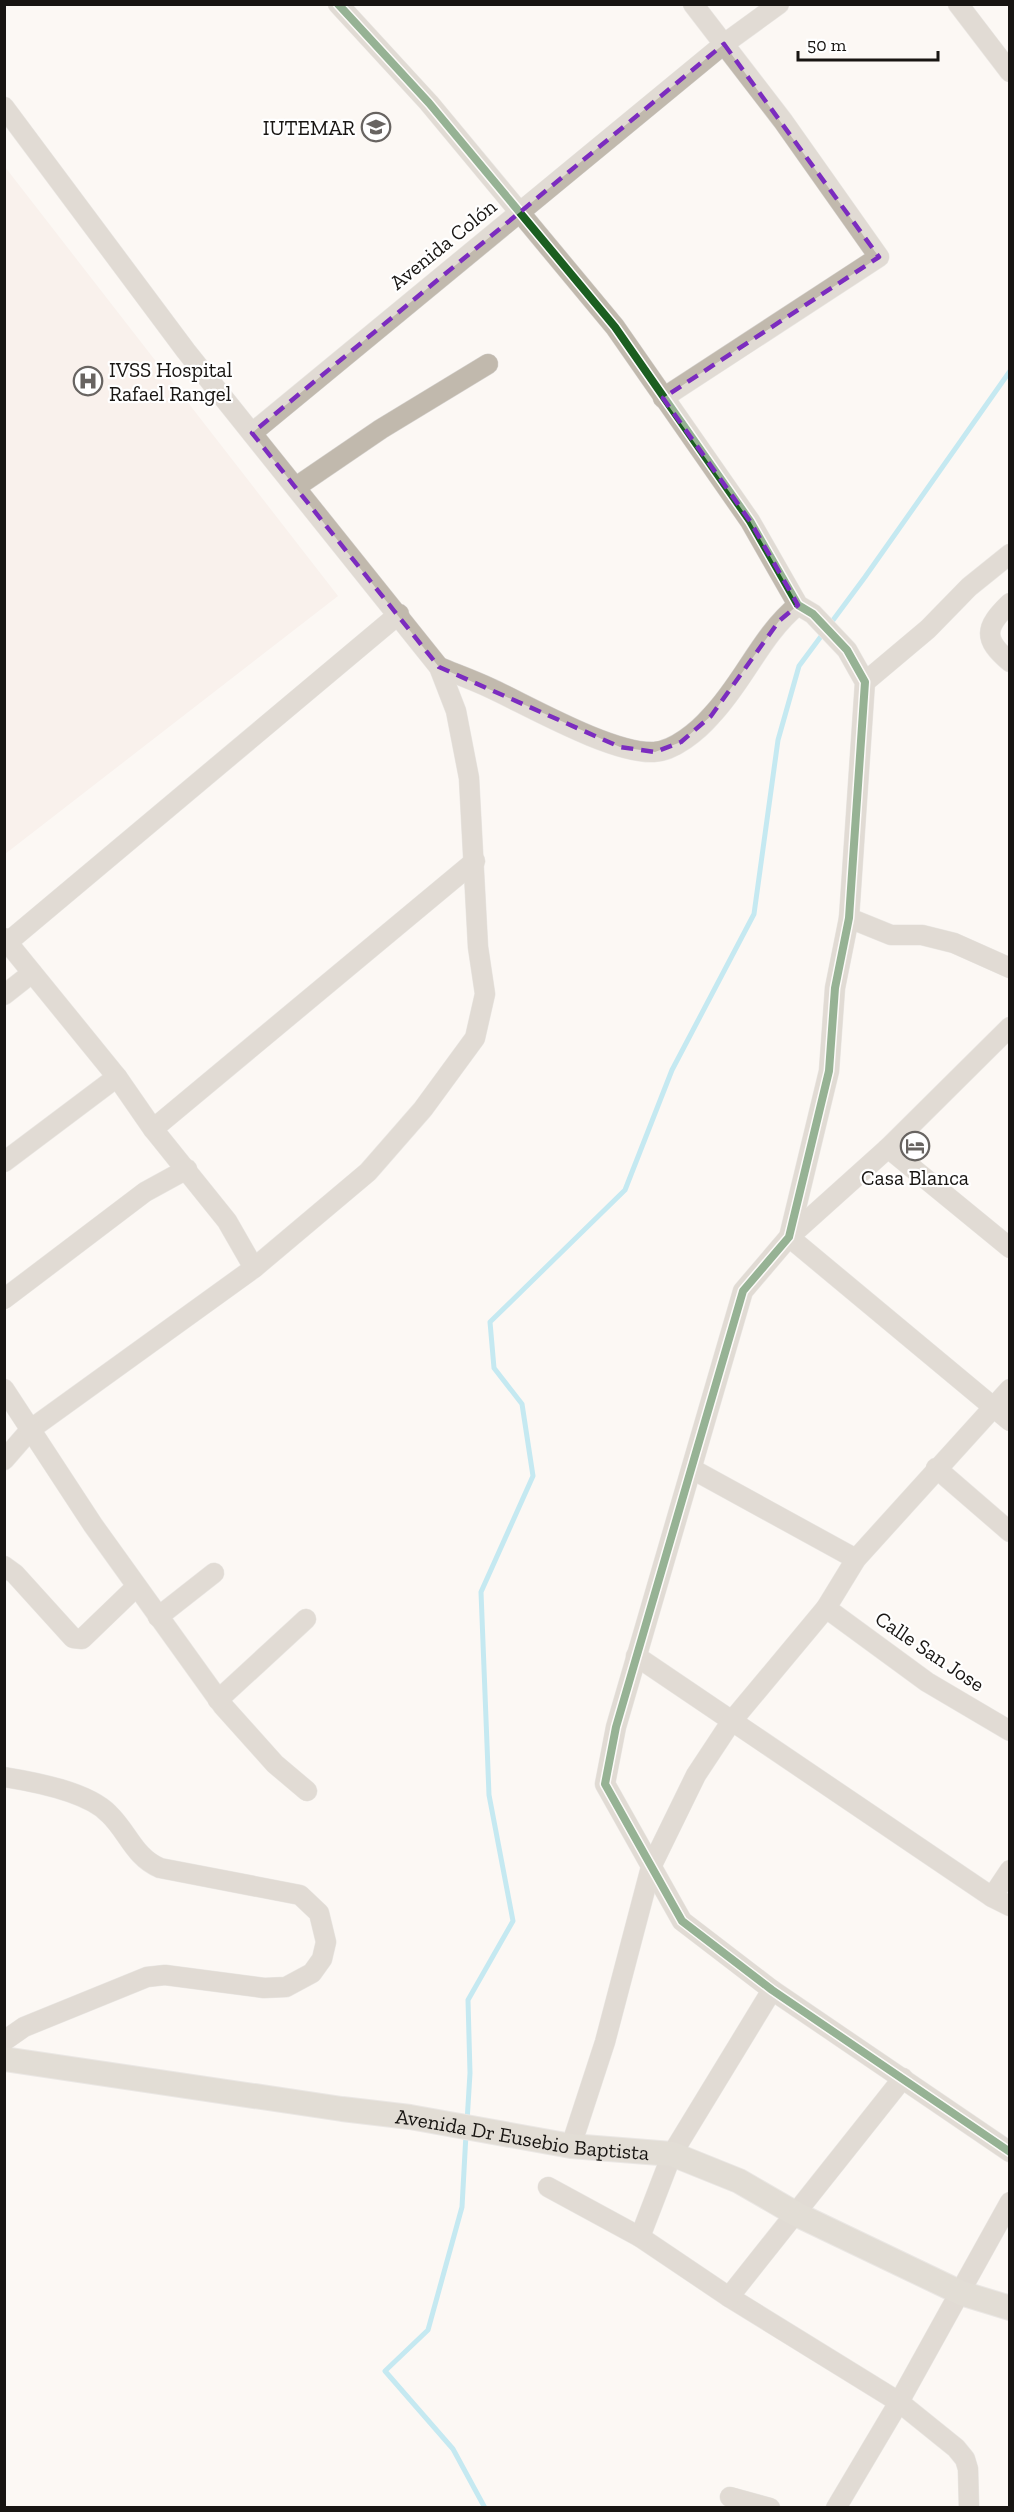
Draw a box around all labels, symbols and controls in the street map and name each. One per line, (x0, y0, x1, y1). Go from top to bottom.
scale bar (798, 24, 938, 62)
text: 50 m (807, 34, 847, 56)
school or university icon: IUTEMAR (360, 111, 392, 143)
place label: IUTEMAR (263, 115, 355, 140)
street label: Avenida Colón (385, 193, 501, 295)
place label: IVSS Hospital Rafael Rangel (109, 357, 233, 406)
hospital icon: IVSS Hospital Rafael Rangel (72, 365, 104, 397)
hotel icon: Casa Blanca (899, 1130, 931, 1162)
place label: Casa Blanca (861, 1165, 969, 1190)
street label: Calle San Jose (871, 1605, 989, 1697)
street label: Avenida Dr Eusebio Baptista (394, 2103, 650, 2165)

